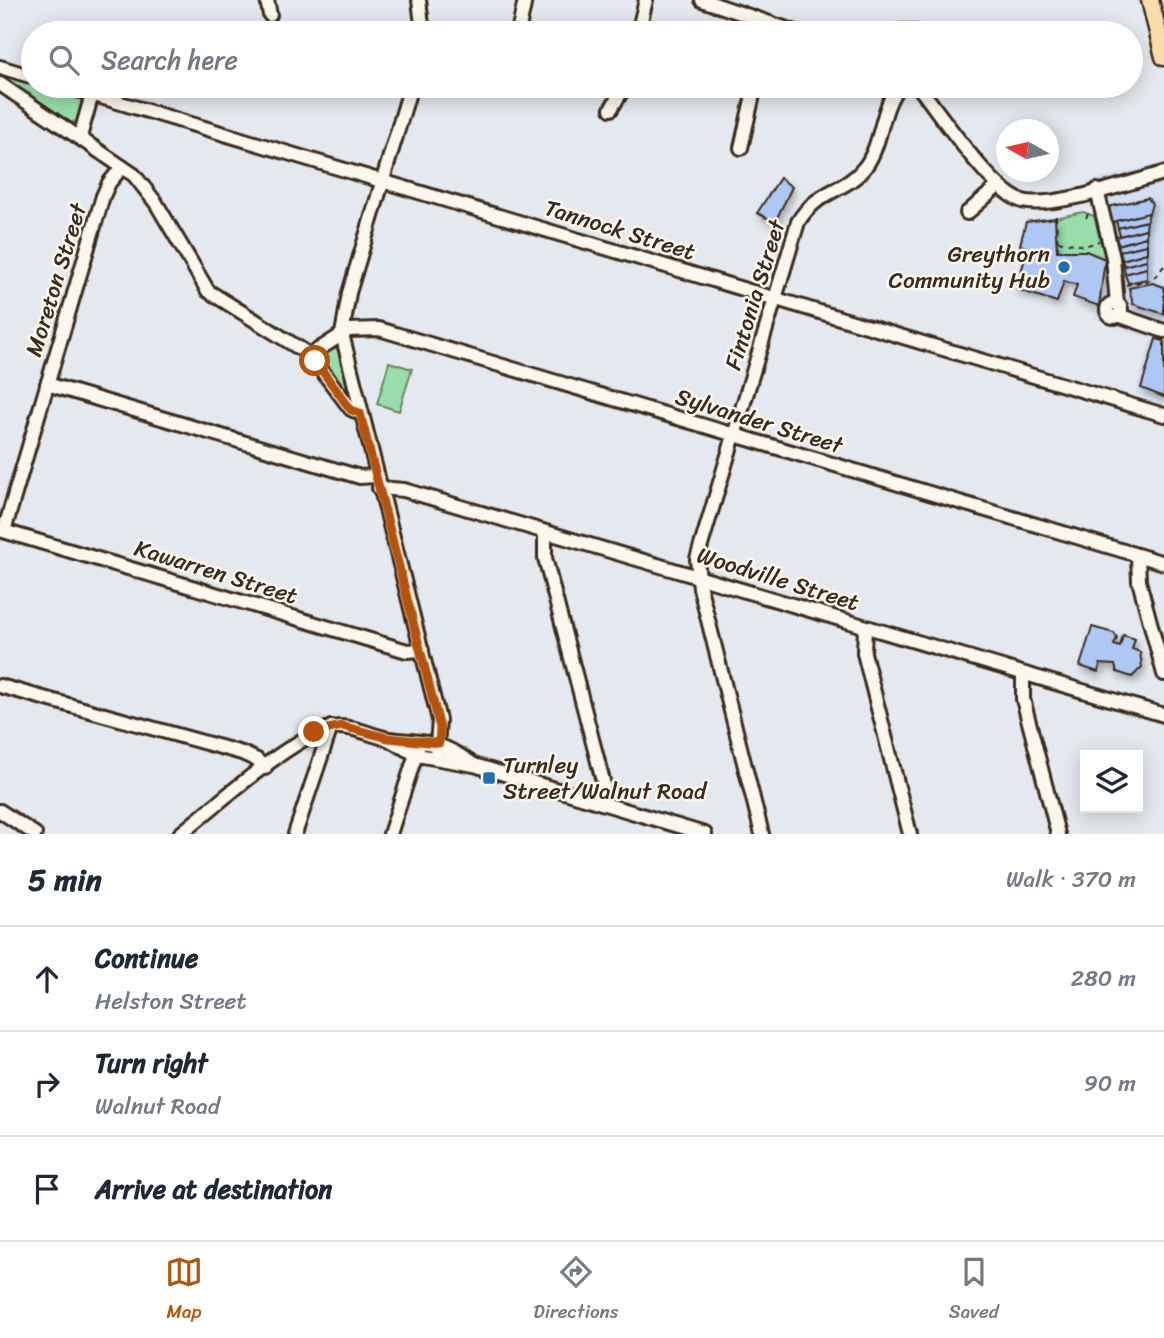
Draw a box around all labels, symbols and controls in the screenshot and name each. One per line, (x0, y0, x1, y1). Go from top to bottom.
search box (21, 21, 1143, 98)
text: Search here (101, 37, 238, 83)
icon: search (45, 41, 83, 79)
north arrow (996, 119, 1059, 182)
street label: Tannock Street (539, 188, 701, 272)
street label: Moreton Street (13, 197, 99, 362)
street label: Fintonia Street (713, 213, 798, 375)
place label: Greythorn Community Hub (889, 234, 1050, 301)
marker: Greythorn Community Hub (1056, 259, 1072, 275)
route start (299, 345, 330, 376)
street label: Sylvander Street (670, 376, 849, 466)
street label: Kawarren Street (129, 528, 303, 616)
street label: Woodville Street (692, 535, 864, 623)
route end (298, 716, 329, 747)
place label: Turnley Street/Walnut Road (503, 745, 708, 812)
map controls (1080, 750, 1143, 813)
button: layers (1080, 750, 1143, 813)
marker: Turnley Street/Walnut Road (481, 770, 497, 786)
text: 5 min (28, 853, 102, 907)
text: Walk · 370 m (1006, 859, 1136, 900)
text: Continue (95, 935, 198, 981)
text: 280 m (1071, 958, 1136, 999)
icon: ahead (28, 960, 66, 998)
text: Helston Street (95, 981, 246, 1022)
text: Turn right (95, 1040, 208, 1086)
text: 90 m (1084, 1063, 1136, 1104)
icon: right (28, 1065, 66, 1103)
text: Walnut Road (95, 1086, 220, 1127)
text: Arrive at destination (95, 1166, 332, 1212)
icon: arrive (28, 1170, 66, 1208)
tab: Map (165, 1253, 203, 1328)
tab: Directions (533, 1253, 619, 1328)
tab: Saved (949, 1253, 999, 1328)

